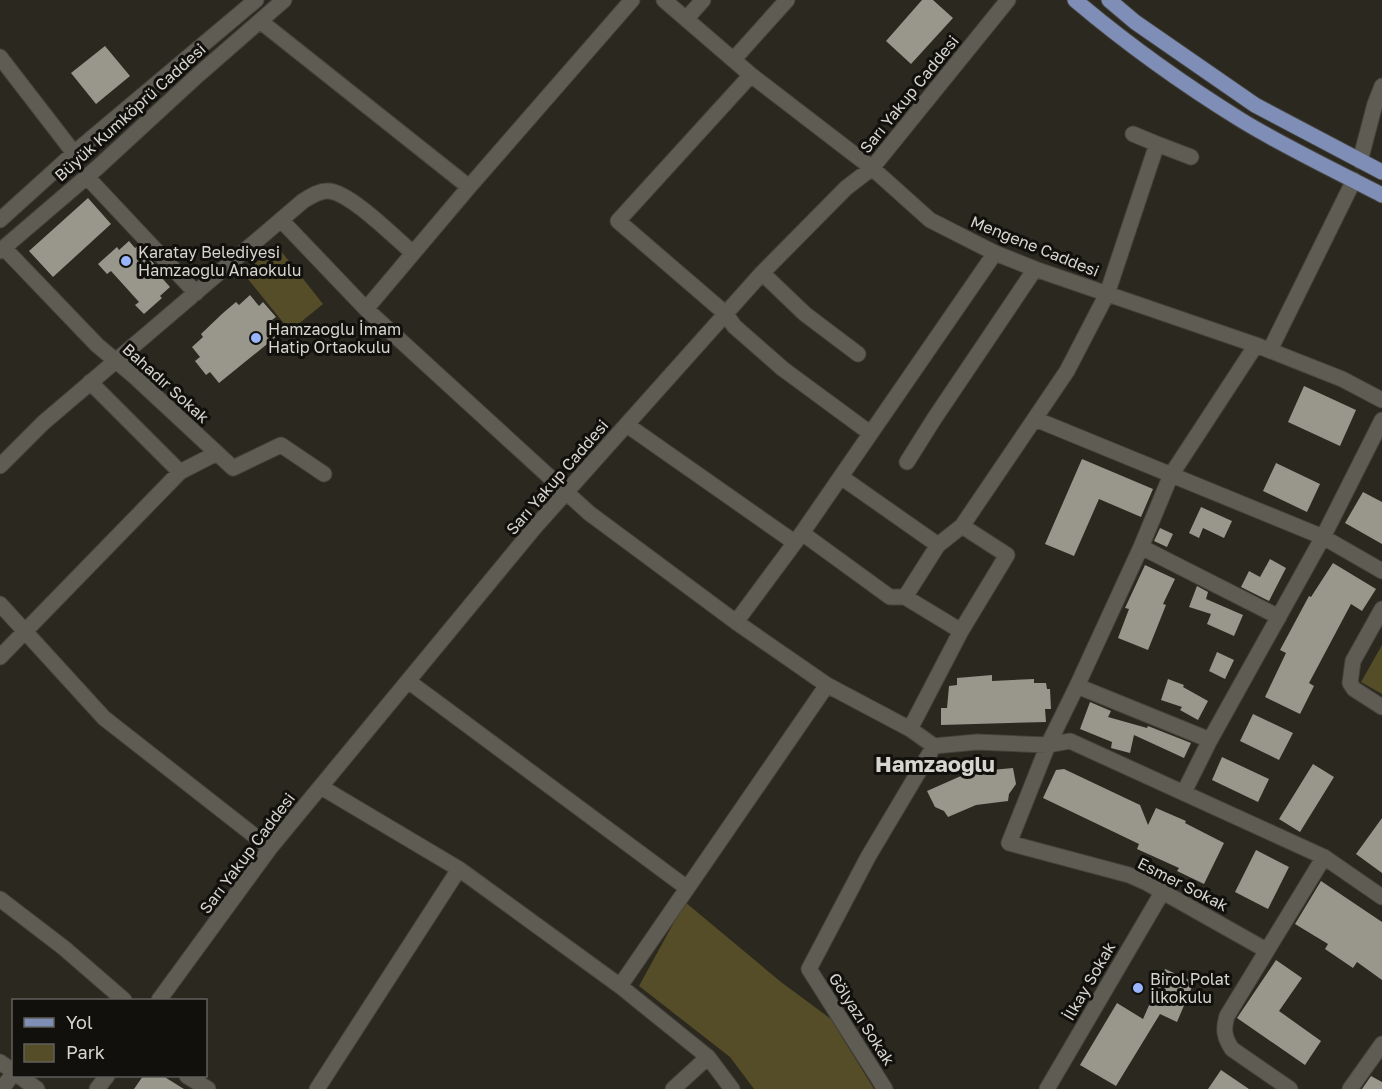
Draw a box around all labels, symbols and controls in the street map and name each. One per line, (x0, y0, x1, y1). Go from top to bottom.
street label: Sarı Yakup Caddesi (855, 31, 963, 157)
street label: Büyük Kumköprü Caddesi (50, 39, 210, 185)
street label: Mengene Caddesi (968, 211, 1102, 281)
place label: Karatay Belediyesi Hamzaoğlu Anaokulu (138, 242, 302, 280)
marker: Karatay Belediyesi Hamzaoğlu Anaokulu (119, 254, 133, 268)
place label: Hamzaoğlu İmam Hatip Ortaokulu (268, 319, 401, 357)
marker: Hamzaoğlu İmam Hatip Ortaokulu (249, 331, 263, 345)
street label: Bahadır Sokak (119, 339, 213, 427)
street label: Sarı Yakup Caddesi (502, 415, 612, 539)
district label: Hamzaoğlu (875, 750, 995, 777)
street label: Sarı Yakup Caddesi (195, 789, 299, 917)
street label: Esmer Sokak (1134, 853, 1232, 915)
street label: İlkay Sokak (1058, 938, 1120, 1024)
street label: Gölyazı Sokak (825, 969, 899, 1069)
place label: Birol Polat İlkokulu (1150, 969, 1230, 1007)
marker: Birol Polat İlkokulu (1131, 981, 1145, 995)
legend (12, 999, 207, 1077)
text: Yol (66, 1011, 93, 1033)
text: Park (66, 1041, 105, 1063)

